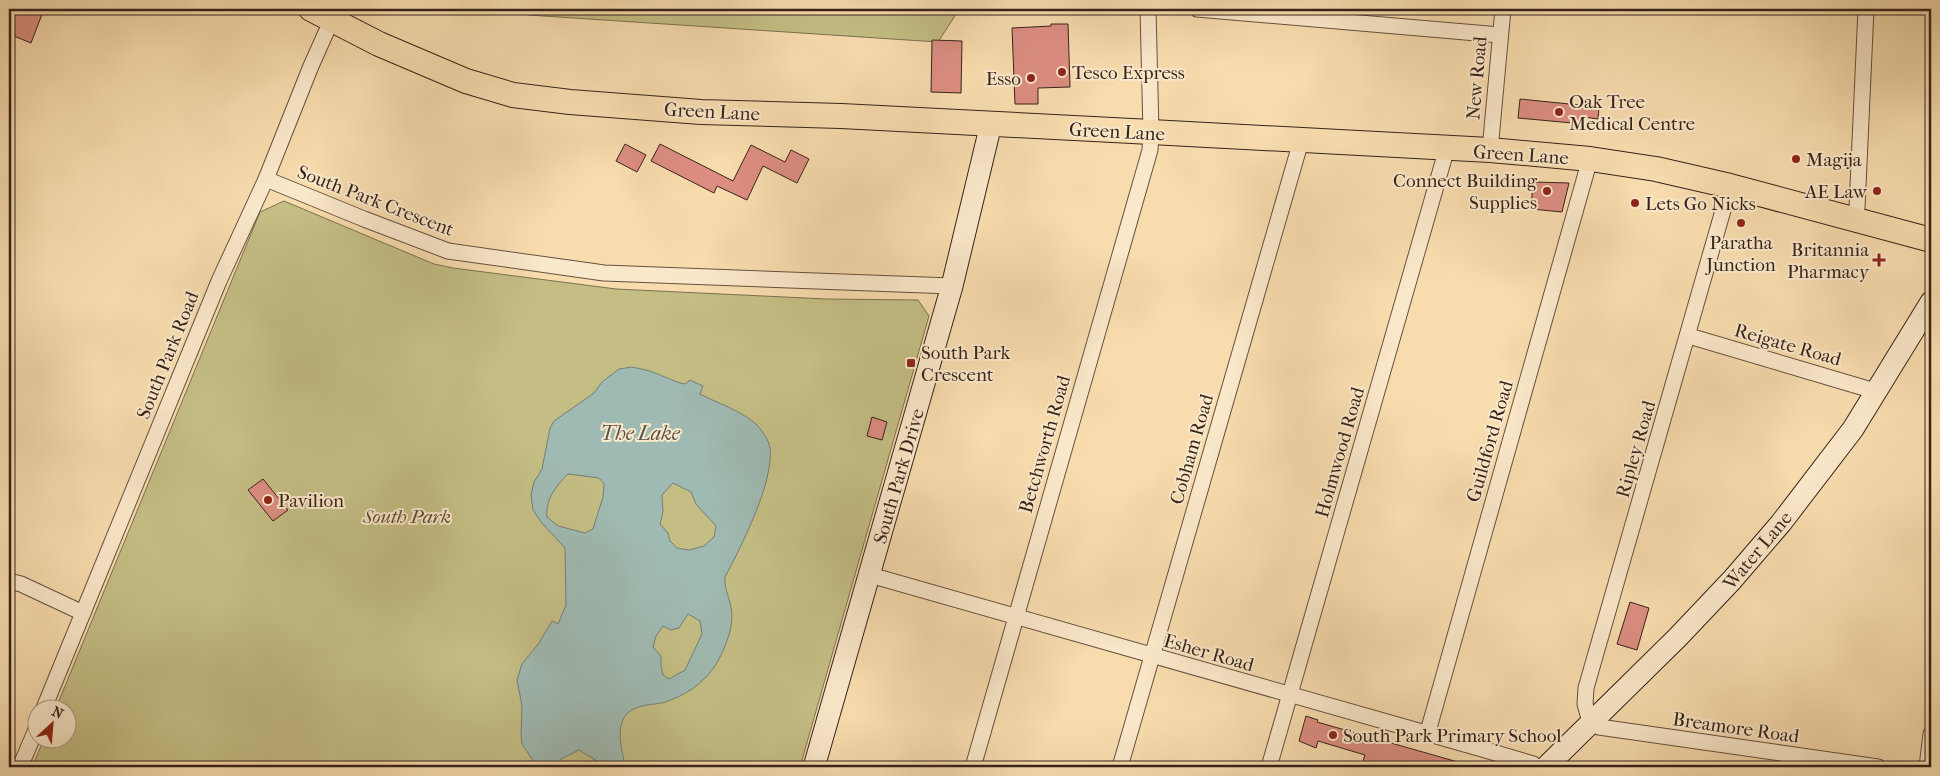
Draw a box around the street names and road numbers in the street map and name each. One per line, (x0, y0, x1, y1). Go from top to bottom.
street label: New Road (1462, 35, 1492, 121)
street label: Green Lane (663, 99, 760, 125)
street label: Green Lane (1068, 119, 1165, 145)
street label: Green Lane (1472, 141, 1570, 169)
street label: South Park Crescent (294, 161, 457, 241)
street label: South Park Road (132, 288, 204, 422)
street label: Reigate Road (1732, 319, 1844, 371)
street label: Betchworth Road (1015, 372, 1075, 516)
street label: Guildford Road (1462, 377, 1518, 505)
street label: Holmwood Road (1311, 384, 1369, 520)
street label: Cobham Road (1166, 391, 1218, 507)
street label: Ripley Road (1612, 397, 1661, 500)
street label: South Park Drive (869, 406, 929, 546)
street label: Water Lane (1718, 507, 1797, 595)
street label: Esher Road (1161, 630, 1257, 677)
street label: Breamore Road (1671, 708, 1801, 748)

